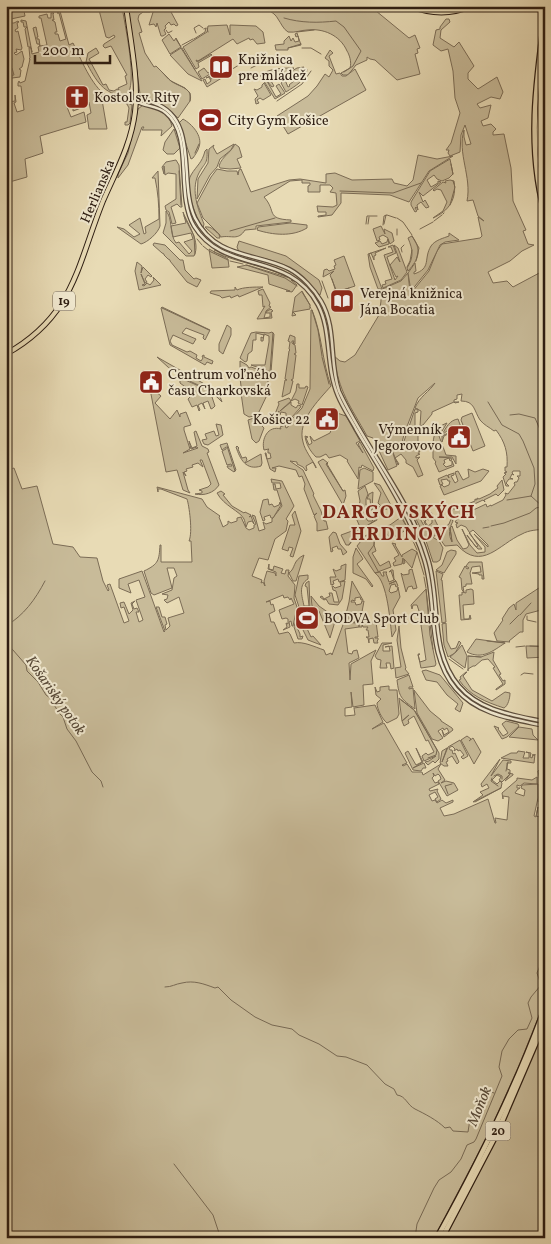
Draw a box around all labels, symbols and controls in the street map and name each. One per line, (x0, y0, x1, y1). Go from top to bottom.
scale bar (35, 32, 110, 64)
text: 200 m (42, 41, 85, 62)
place label: Knižnica pre mládež (238, 51, 306, 86)
library icon: Knižnica pre mládež (208, 54, 234, 80)
church icon: Kostol sv. Rity (64, 84, 90, 110)
place label: Kostol sv. Rity (94, 89, 180, 108)
sports icon: City Gym Košice (197, 107, 223, 133)
place label: City Gym Košice (228, 112, 329, 131)
street label: Herlianska (76, 157, 120, 226)
place label: Verejná knižnica Jána Bocatia (360, 285, 463, 320)
library icon: Verejná knižnica Jána Bocatia (329, 288, 355, 314)
road number: 19 (53, 292, 75, 310)
place label: Centrum voľného času Charkovská (168, 366, 277, 401)
public building icon: Centrum voľného času Charkovská (138, 369, 164, 395)
public building icon: Košice 22 (314, 406, 340, 432)
place label: Košice 22 (253, 411, 310, 430)
place label: Výmenník Jegorovovo (374, 421, 442, 456)
public building icon: Výmenník Jegorovovo (446, 424, 472, 450)
district label: DARGOVSKÝCH HRDINOV (322, 500, 476, 548)
sports icon: BODVA Sport Club (294, 605, 320, 631)
place label: BODVA Sport Club (324, 610, 439, 629)
water label: Košariský potok (20, 652, 90, 740)
water label: Moňok (463, 1083, 498, 1131)
road number: 20 (486, 1122, 510, 1140)

